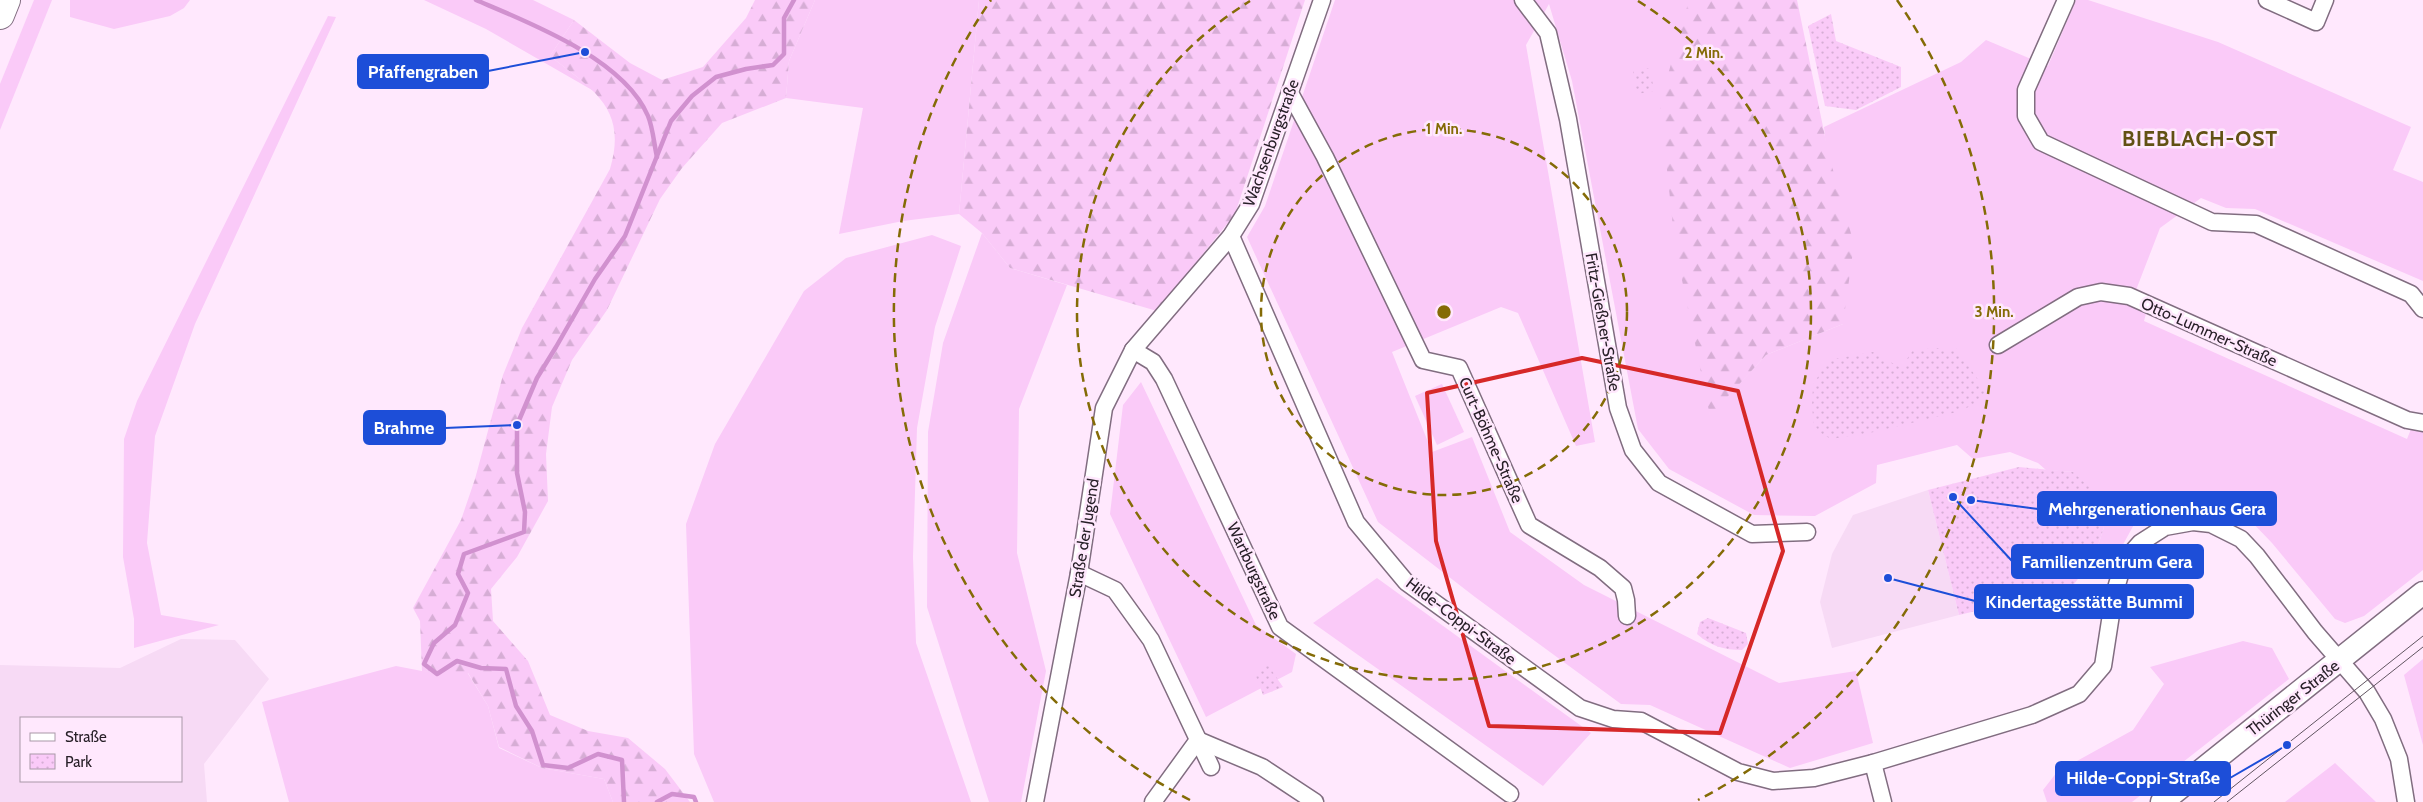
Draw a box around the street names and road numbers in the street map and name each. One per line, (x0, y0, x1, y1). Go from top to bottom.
street label: Wachsenburgstraße (1239, 77, 1303, 209)
street label: Fritz-Gießner-Straße (1581, 251, 1625, 393)
street label: Otto-Lummer-Straße (2138, 293, 2280, 371)
street label: Curt-Böhme-Straße (1455, 374, 1527, 506)
street label: Straße der Jugend (1065, 477, 1103, 599)
street label: Wartburgstraße (1223, 519, 1285, 623)
street label: Hilde-Coppi-Straße (1402, 573, 1520, 669)
street label: Thüringer Straße (2243, 656, 2343, 740)

